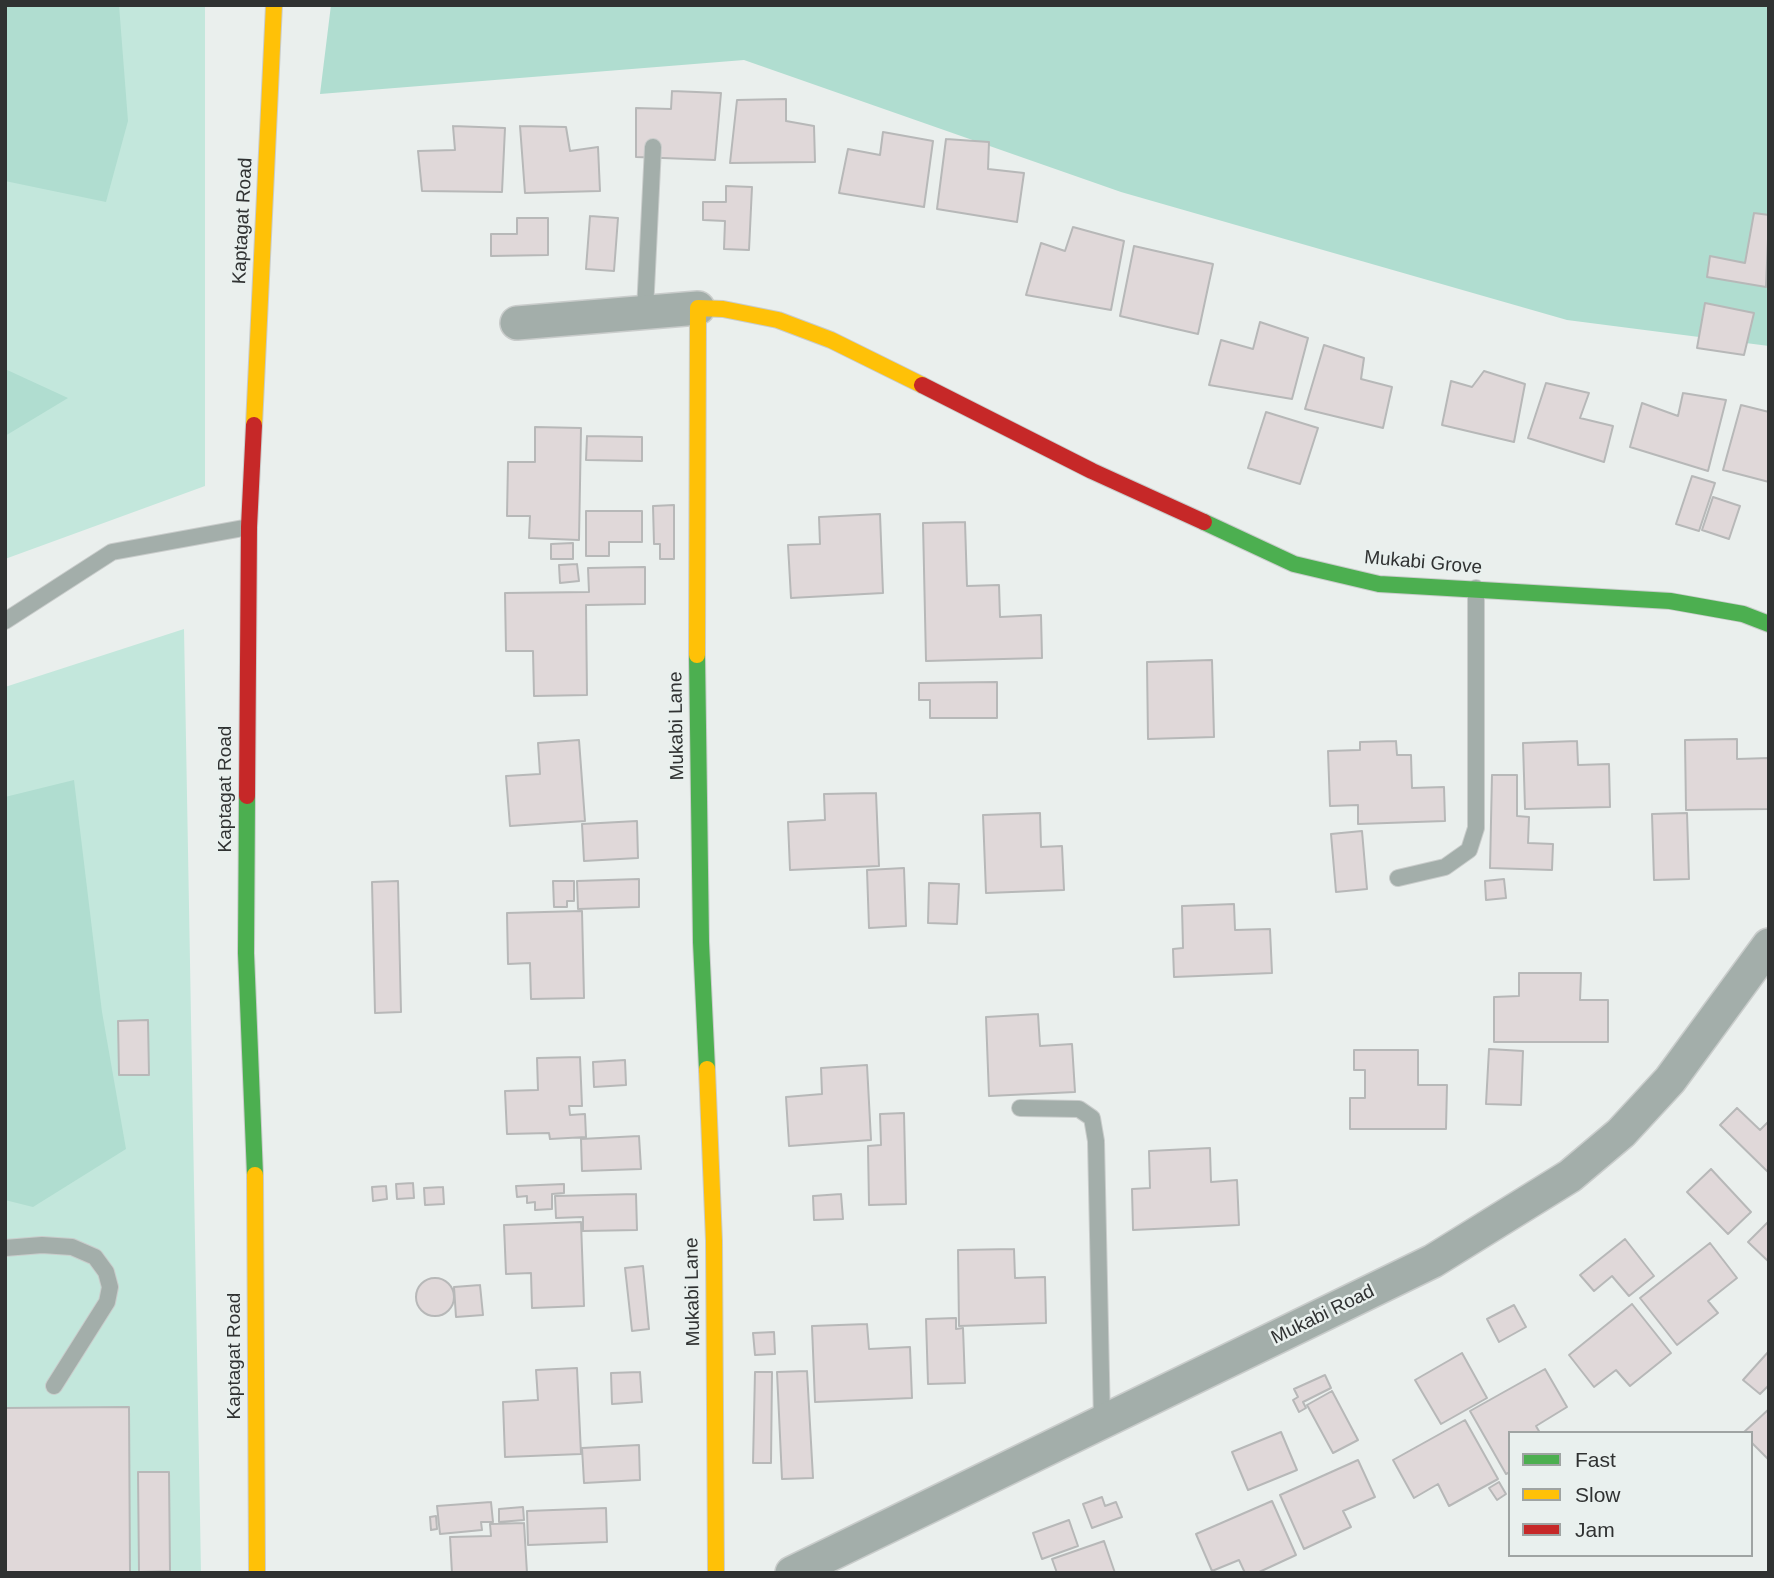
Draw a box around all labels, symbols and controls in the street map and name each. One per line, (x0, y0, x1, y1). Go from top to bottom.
street label: Kaptagat Road (228, 157, 258, 285)
street label: Mukabi Grove (1363, 546, 1483, 580)
street label: Mukabi Lane (665, 671, 689, 781)
street label: Kaptagat Road (215, 726, 237, 852)
street label: Mukabi Lane (681, 1237, 705, 1347)
street label: Mukabi Road (1268, 1280, 1378, 1350)
street label: Kaptagat Road (224, 1293, 246, 1419)
legend (1508, 1431, 1753, 1557)
text: Fast (1575, 1448, 1616, 1471)
text: Slow (1575, 1483, 1621, 1506)
text: Jam (1575, 1518, 1615, 1541)

